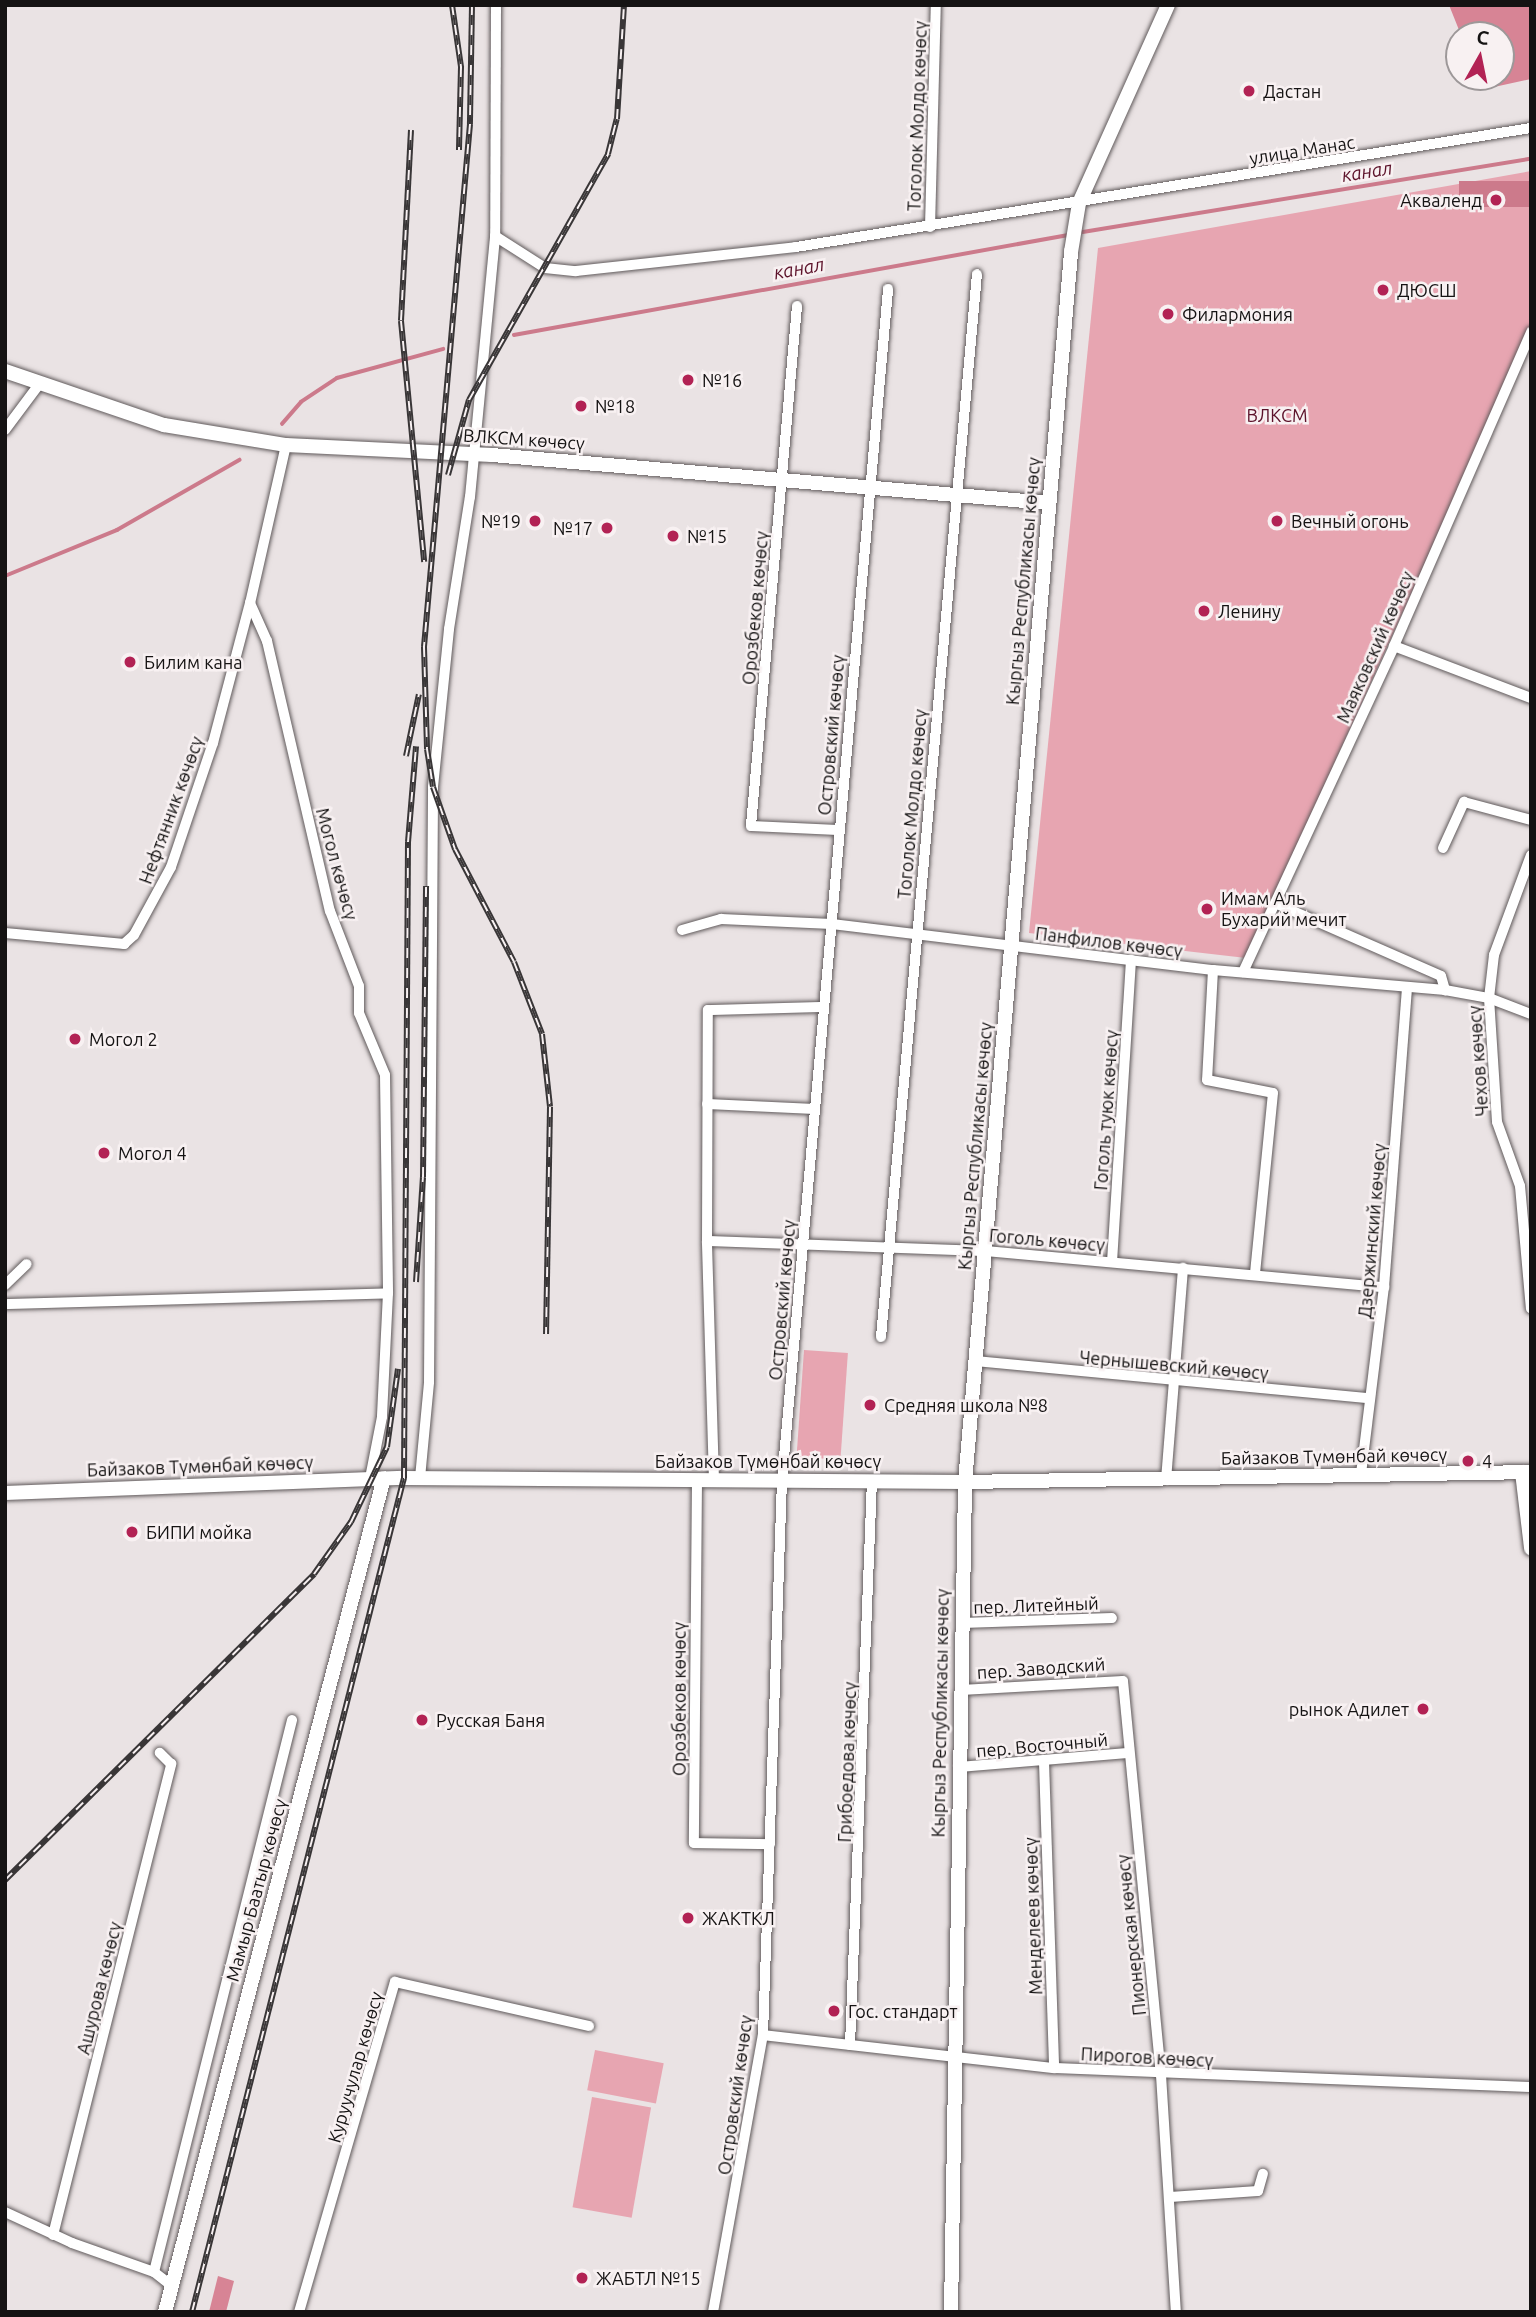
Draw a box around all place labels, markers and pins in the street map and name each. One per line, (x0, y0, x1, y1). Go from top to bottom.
place label: Дастан (1263, 80, 1321, 102)
marker: Дастан (1241, 83, 1257, 99)
place label: Акваленд (1400, 189, 1482, 211)
marker: Акваленд (1488, 192, 1504, 208)
place label: ДЮСШ (1397, 279, 1456, 301)
marker: ДЮСШ (1375, 282, 1391, 298)
place label: Филармония (1182, 303, 1293, 325)
marker: Филармония (1160, 306, 1176, 322)
place label: №16 (702, 369, 742, 391)
marker: №16 (680, 372, 696, 388)
place label: №18 (595, 395, 635, 417)
marker: №18 (573, 398, 589, 414)
place label: №19 (481, 510, 521, 532)
place label: Вечный огонь (1291, 510, 1409, 532)
marker: №19 (527, 513, 543, 529)
marker: Вечный огонь (1269, 513, 1285, 529)
place label: №17 (553, 517, 593, 539)
marker: №17 (599, 520, 615, 536)
place label: №15 (687, 525, 727, 547)
marker: №15 (665, 528, 681, 544)
place label: Ленину (1218, 600, 1281, 622)
marker: Ленину (1196, 603, 1212, 619)
place label: Билим кана (144, 651, 242, 673)
marker: Билим кана (122, 654, 138, 670)
place label: Имам Аль Бухарий мечит (1221, 888, 1346, 930)
marker: Имам Аль Бухарий мечит (1199, 901, 1215, 917)
place label: Могол 2 (89, 1028, 158, 1050)
marker: Могол 2 (67, 1031, 83, 1047)
place label: Могол 4 (118, 1142, 187, 1164)
marker: Могол 4 (96, 1145, 112, 1161)
place label: Средняя школа №8 (884, 1394, 1048, 1416)
marker: Средняя школа №8 (862, 1397, 878, 1413)
place label: 4 (1482, 1450, 1492, 1472)
marker: 4 (1460, 1453, 1476, 1469)
place label: БИПИ мойка (146, 1521, 252, 1543)
marker: БИПИ мойка (124, 1524, 140, 1540)
place label: рынок Адилет (1289, 1698, 1409, 1720)
marker: рынок Адилет (1415, 1701, 1431, 1717)
place label: Русская Баня (436, 1709, 545, 1731)
marker: Русская Баня (414, 1712, 430, 1728)
place label: ЖАКТКЛ (702, 1907, 775, 1929)
marker: ЖАКТКЛ (680, 1910, 696, 1926)
place label: Гос. стандарт (848, 2000, 957, 2022)
marker: Гос. стандарт (826, 2003, 842, 2019)
place label: ЖАБТЛ №15 (596, 2267, 701, 2289)
marker: ЖАБТЛ №15 (574, 2270, 590, 2286)

